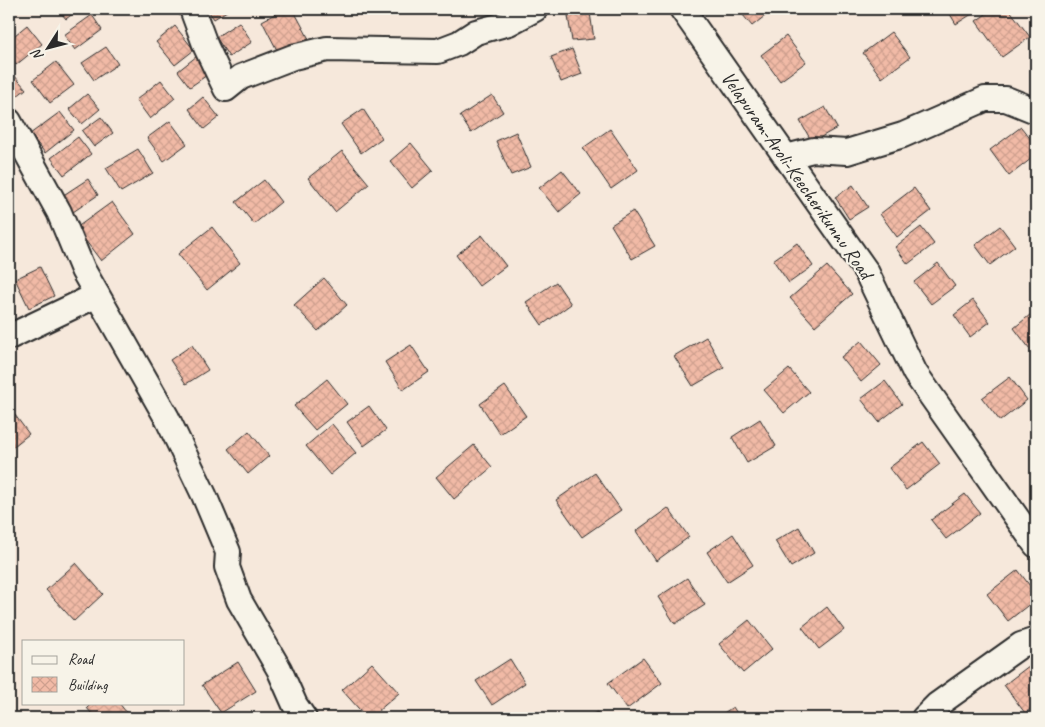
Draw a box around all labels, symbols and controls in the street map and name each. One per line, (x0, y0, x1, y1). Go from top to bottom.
north arrow (22, 22, 72, 72)
text: N (27, 45, 47, 64)
street label: Velapuram-Aroli-Keecherikunnu Road (716, 66, 880, 286)
legend (22, 640, 185, 704)
text: Road (68, 650, 95, 669)
text: Building (68, 676, 108, 695)

